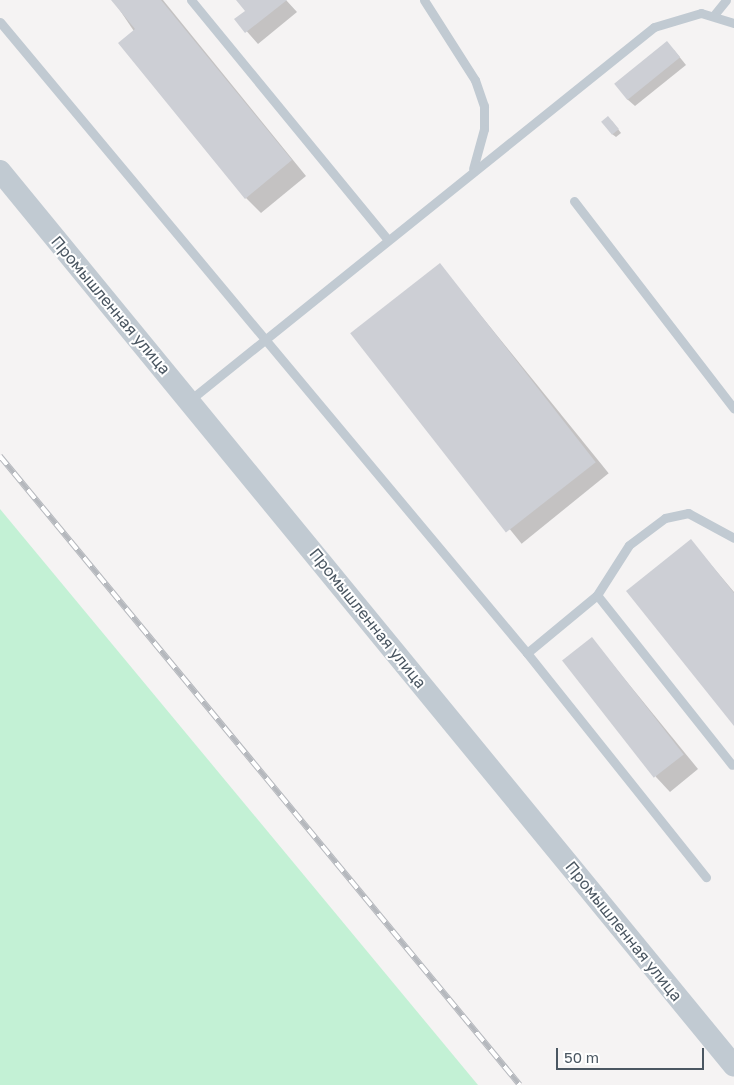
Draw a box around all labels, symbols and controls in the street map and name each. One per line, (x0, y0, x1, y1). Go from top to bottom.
street label: Промышленная улица (47, 232, 175, 378)
street label: Промышленная улица (306, 544, 430, 692)
street label: Промышленная улица (562, 857, 686, 1005)
scale bar (559, 1038, 706, 1070)
text: 50 m (564, 1048, 599, 1066)

